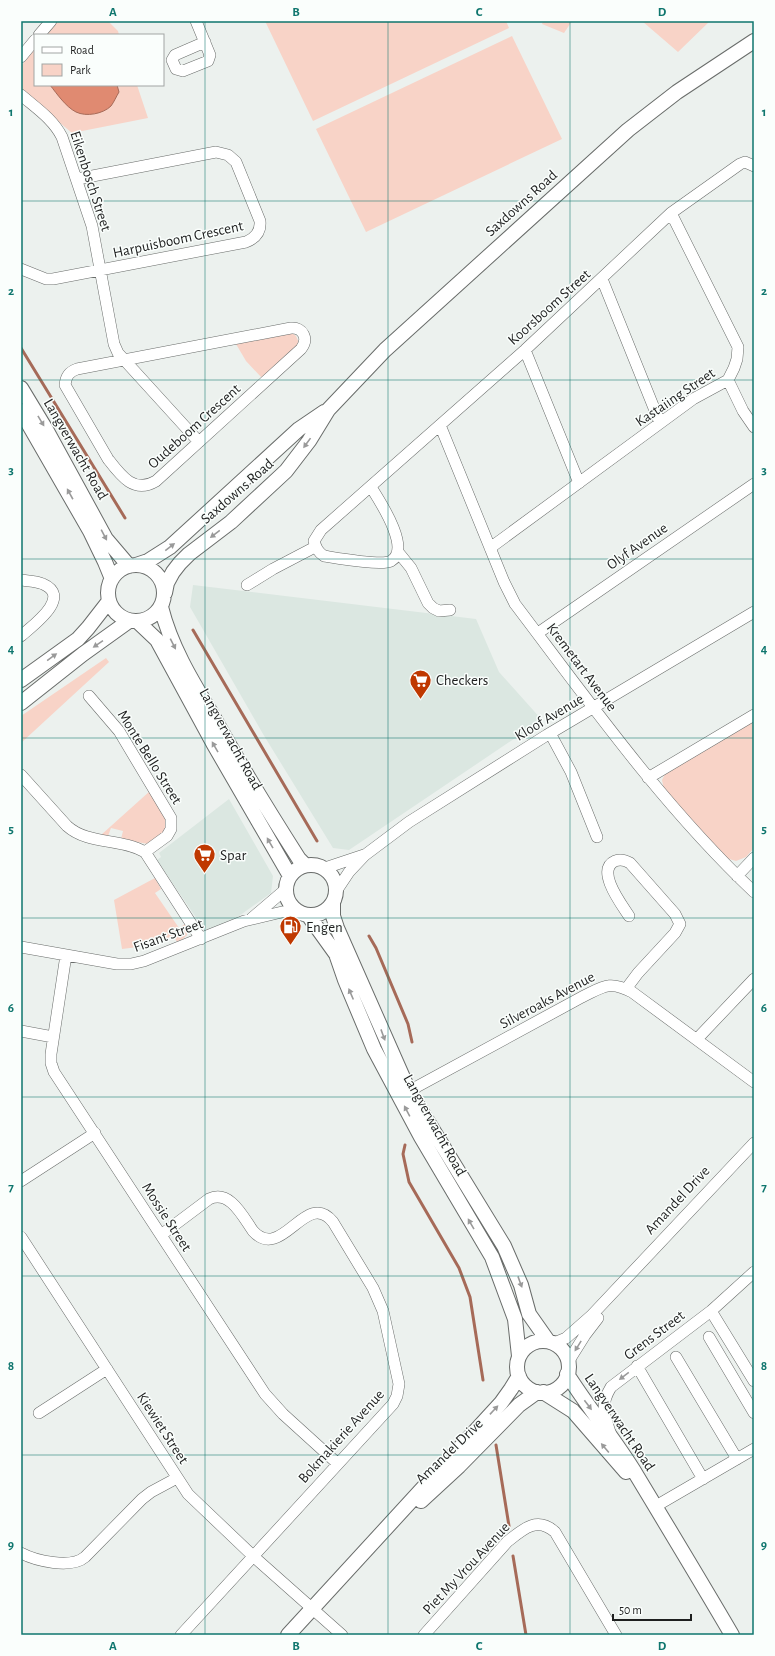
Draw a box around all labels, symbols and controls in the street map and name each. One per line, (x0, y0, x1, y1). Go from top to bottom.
text: A (109, 6, 117, 19)
text: B (292, 6, 300, 19)
text: C (476, 6, 483, 19)
text: D (658, 6, 667, 19)
legend (34, 34, 164, 86)
text: Road (70, 44, 94, 56)
text: Park (70, 64, 91, 76)
text: 1 (9, 106, 13, 119)
text: 1 (762, 106, 766, 119)
street label: Eikenbosch Street (67, 129, 114, 233)
street label: Saxdowns Road (483, 167, 560, 239)
street label: Harpuisboom Crescent (112, 218, 245, 261)
street label: Koorsboom Street (505, 267, 593, 348)
text: 2 (8, 285, 14, 298)
text: 2 (761, 285, 767, 298)
street label: Kastaiing Street (633, 365, 718, 429)
street label: Oudeboom Crescent (145, 381, 244, 472)
street label: Langverwacht Road (41, 396, 111, 502)
one-way arrow (38, 415, 45, 427)
one-way arrow (303, 438, 311, 448)
street label: Saxdowns Road (198, 456, 277, 527)
text: 3 (8, 464, 14, 477)
text: 3 (761, 464, 767, 477)
one-way arrow (66, 488, 73, 500)
street label: Olyf Avenue (604, 520, 670, 573)
one-way arrow (101, 529, 108, 541)
one-way arrow (210, 530, 220, 538)
one-way arrow (165, 542, 176, 551)
street label: Kremetart Avenue (544, 620, 620, 714)
one-way arrow (170, 638, 176, 650)
one-way arrow (93, 640, 103, 648)
text: 4 (8, 643, 15, 656)
text: 4 (761, 643, 768, 656)
one-way arrow (47, 653, 58, 661)
supermarket icon: Checkers (408, 667, 434, 700)
place label: Checkers (436, 673, 488, 688)
street label: Langverwacht Road (196, 686, 265, 793)
street label: Kloof Avenue (512, 691, 586, 744)
street label: Monte Bello Street (115, 708, 185, 807)
one-way arrow (212, 741, 219, 753)
text: 5 (8, 823, 14, 836)
text: 5 (761, 823, 767, 836)
one-way arrow (267, 837, 274, 849)
supermarket icon: Spar (192, 842, 218, 875)
place label: Spar (220, 848, 246, 863)
fuel station icon: Engen (278, 914, 304, 947)
street label: Fisant Street (131, 916, 205, 955)
place label: Engen (306, 920, 343, 935)
street label: Silveroaks Avenue (497, 969, 597, 1032)
one-way arrow (347, 988, 354, 1000)
text: 6 (8, 1002, 14, 1015)
text: 6 (761, 1002, 767, 1015)
one-way arrow (381, 1030, 387, 1042)
street label: Langverwacht Road (400, 1072, 469, 1179)
one-way arrow (403, 1105, 410, 1117)
street label: Amandel Drive (642, 1163, 713, 1237)
street label: Mossie Street (139, 1180, 194, 1254)
text: 7 (8, 1181, 14, 1194)
text: 7 (761, 1181, 767, 1194)
one-way arrow (468, 1218, 475, 1230)
one-way arrow (517, 1277, 523, 1289)
street label: Grens Street (621, 1308, 688, 1363)
one-way arrow (574, 1340, 581, 1352)
text: 8 (8, 1360, 14, 1373)
text: 8 (761, 1360, 767, 1373)
street label: Langverwacht Road (582, 1371, 658, 1474)
one-way arrow (618, 1372, 629, 1381)
street label: Bokmakierie Avenue (296, 1387, 387, 1486)
street label: Kiewiet Street (134, 1390, 191, 1467)
one-way arrow (584, 1400, 593, 1411)
one-way arrow (490, 1405, 499, 1415)
street label: Amandel Drive (413, 1416, 486, 1487)
one-way arrow (601, 1443, 610, 1454)
street label: Piet My Vrou Avenue (420, 1519, 513, 1617)
text: 9 (8, 1539, 14, 1552)
text: 9 (761, 1539, 767, 1552)
scale bar (613, 1596, 691, 1622)
text: 50 m (619, 1604, 642, 1616)
text: A (109, 1640, 117, 1653)
text: B (292, 1640, 300, 1653)
text: C (476, 1640, 483, 1653)
text: D (658, 1640, 667, 1653)

